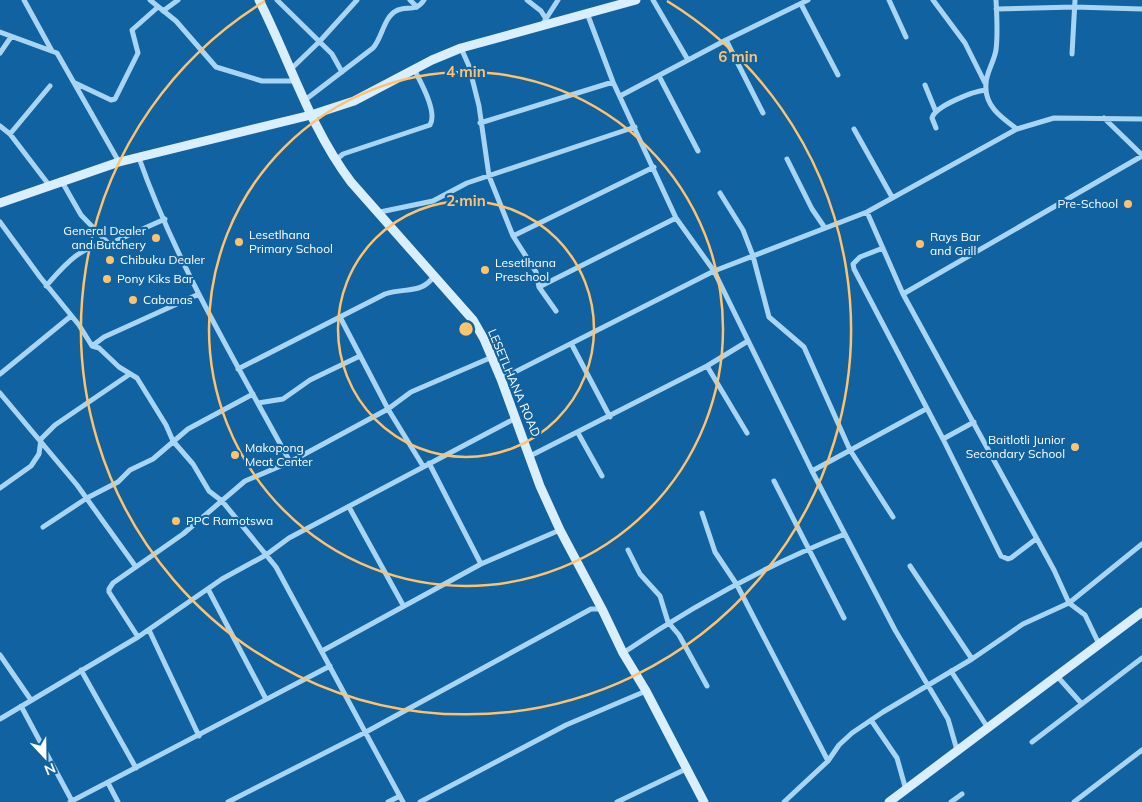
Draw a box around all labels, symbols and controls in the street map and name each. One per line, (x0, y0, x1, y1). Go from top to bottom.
text: 6 min (718, 47, 758, 66)
text: 4 min (446, 62, 486, 81)
text: 2 min (446, 191, 486, 210)
place label: Pre-School (1057, 196, 1118, 211)
marker: Pre-School (1122, 198, 1134, 210)
place label: General Dealer and Butchery (63, 223, 147, 252)
place label: Lesetlhana Primary School (249, 227, 333, 256)
place label: Rays Bar and Grill (930, 229, 981, 258)
marker: General Dealer and Butchery (150, 232, 162, 244)
marker: Lesetlhana Primary School (233, 236, 245, 248)
marker: Rays Bar and Grill (914, 238, 926, 250)
place label: Chibuku Dealer (120, 252, 206, 267)
marker: Chibuku Dealer (104, 254, 116, 266)
place label: Lesetlhana Preschool (495, 255, 556, 284)
marker: Lesetlhana Preschool (479, 264, 491, 276)
place label: Pony Kiks Bar (117, 271, 194, 286)
marker: Pony Kiks Bar (101, 273, 113, 285)
place label: Cabanas (143, 292, 193, 307)
marker: Cabanas (127, 294, 139, 306)
centre of rings (457, 320, 475, 338)
street label: LESETLHANA ROAD (485, 327, 544, 439)
place label: Baitlotli Junior Secondary School (966, 432, 1066, 461)
place label: Makopong Meat Center (245, 440, 313, 469)
marker: Baitlotli Junior Secondary School (1069, 441, 1081, 453)
marker: Makopong Meat Center (229, 449, 241, 461)
place label: PPC Ramotswa (186, 513, 273, 528)
marker: PPC Ramotswa (170, 515, 182, 527)
north arrow (20, 732, 70, 782)
text: N (42, 759, 58, 779)

